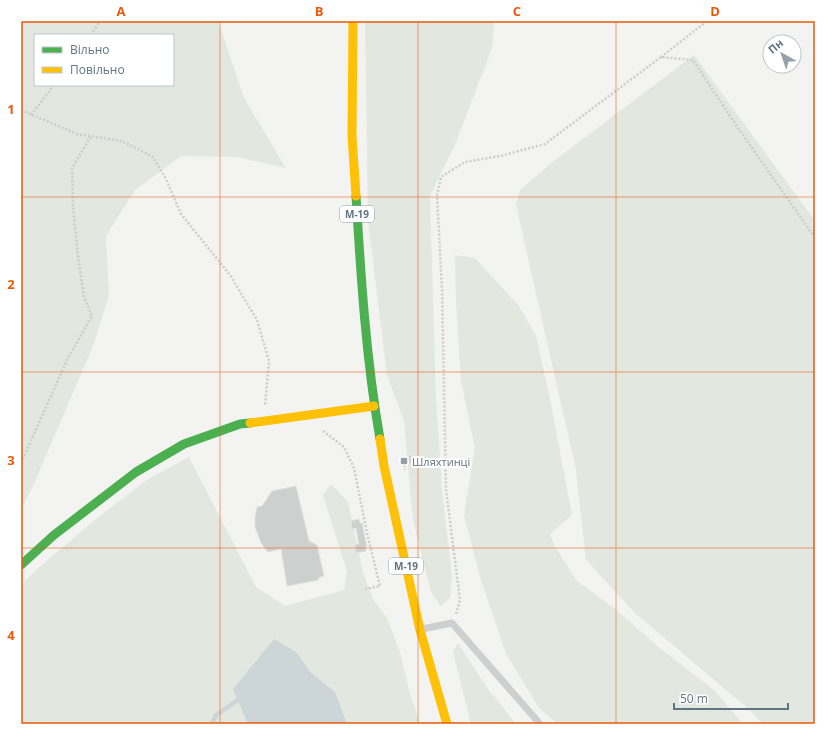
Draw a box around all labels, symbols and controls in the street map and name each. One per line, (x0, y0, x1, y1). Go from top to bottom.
text: A (117, 2, 126, 20)
text: B (315, 2, 324, 20)
text: C (513, 2, 521, 20)
text: D (710, 2, 720, 20)
legend (34, 34, 174, 86)
north arrow (762, 34, 802, 74)
text: Пн (764, 35, 786, 57)
text: Вільно (70, 41, 110, 58)
text: Повільно (70, 61, 125, 78)
text: 1 (7, 100, 15, 118)
road number: М-19 (340, 206, 374, 222)
text: 2 (7, 275, 15, 293)
text: 3 (7, 451, 15, 469)
place label: Шляхтинці (412, 454, 470, 469)
marker: Шляхтинці (399, 456, 409, 466)
road number: М-19 (389, 558, 423, 574)
text: 4 (7, 626, 15, 644)
scale bar (674, 685, 788, 711)
text: 50 m (680, 690, 708, 707)

